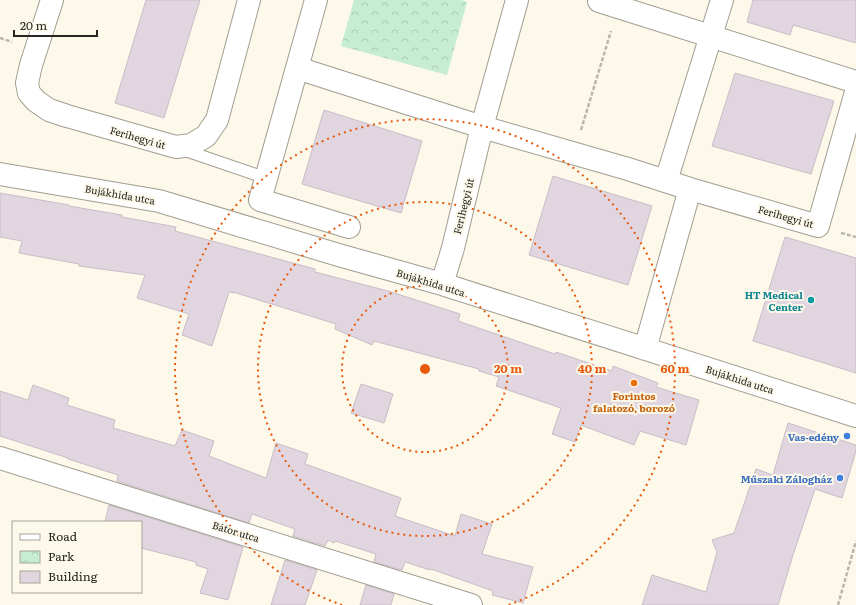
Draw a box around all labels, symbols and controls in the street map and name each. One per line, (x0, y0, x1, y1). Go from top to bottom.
scale bar (14, 12, 97, 38)
text: 20 m (20, 16, 47, 34)
street label: Ferihegyi út (108, 122, 168, 152)
street label: Ferihegyi út (449, 176, 477, 236)
street label: Bujákhida utca (84, 180, 157, 208)
street label: Ferihegyi út (756, 201, 816, 231)
street label: Bujákhida utca (395, 264, 468, 300)
place label: HT Medical Center (745, 287, 804, 314)
marker: HT Medical Center (806, 295, 816, 305)
text: 20 m (494, 359, 522, 377)
text: 40 m (578, 359, 607, 377)
text: 60 m (661, 359, 689, 377)
street label: Bujákhida utca (704, 361, 777, 397)
centre of rings (418, 362, 432, 376)
marker: Forintos falatozó, borozó (629, 378, 639, 388)
place label: Forintos falatozó, borozó (593, 388, 675, 415)
place label: Vas-edény (788, 429, 840, 444)
marker: Vas-edény (842, 431, 852, 441)
place label: Műszaki Zálogház (741, 471, 833, 486)
marker: Műszaki Zálogház (835, 473, 845, 483)
street label: Bátor utca (211, 517, 262, 545)
legend (12, 521, 142, 593)
text: Road (48, 527, 78, 545)
text: Park (48, 547, 75, 565)
text: Building (48, 567, 98, 585)

